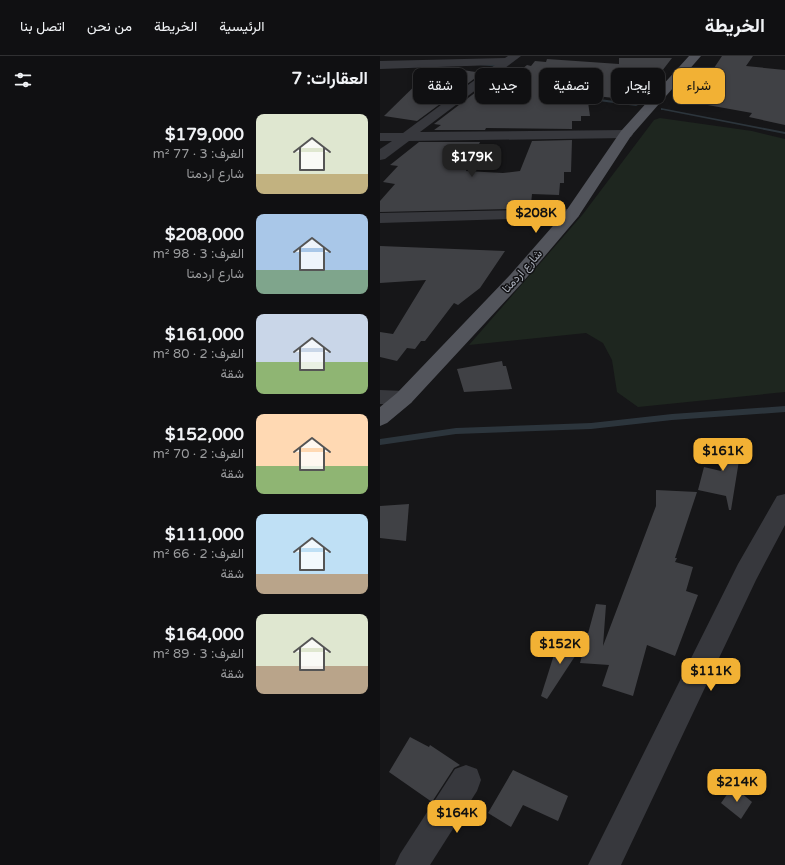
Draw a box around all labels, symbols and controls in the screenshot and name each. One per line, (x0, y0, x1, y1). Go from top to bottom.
text: الخريطة (705, 15, 765, 37)
text: اتصل بنا (20, 18, 65, 35)
text: من نحن (87, 18, 132, 35)
text: الخريطة (154, 18, 197, 35)
text: الرئيسية (219, 18, 265, 35)
text: العقارات: 7 (291, 68, 368, 89)
chip: شقة (413, 68, 467, 104)
chip: جديد (475, 68, 531, 104)
chip: تصفية (539, 68, 603, 104)
chip: إيجار (611, 68, 665, 104)
chip: شراء (673, 68, 725, 104)
icon: filters (12, 69, 34, 91)
text: $179,000 (165, 124, 244, 145)
icon: home (288, 130, 336, 178)
pin: $179K (444, 144, 500, 178)
text: الغرف: 3 · 77 m² (153, 146, 244, 162)
text: $179K (451, 149, 493, 165)
text: شارع اردمتا (186, 166, 244, 182)
pin: $208K (508, 200, 564, 234)
text: $208K (515, 205, 557, 221)
text: $208,000 (165, 224, 244, 245)
icon: home (288, 230, 336, 278)
text: الغرف: 3 · 98 m² (153, 246, 244, 262)
street label: شارع اردمتا (499, 247, 546, 297)
text: شارع اردمتا (186, 266, 244, 282)
text: $161,000 (165, 324, 244, 345)
icon: home (288, 330, 336, 378)
text: الغرف: 2 · 80 m² (153, 346, 244, 362)
text: شقة (221, 366, 244, 382)
text: $152,000 (165, 424, 244, 445)
icon: home (288, 430, 336, 478)
pin: $161K (695, 438, 751, 472)
text: $161K (702, 443, 744, 459)
text: الغرف: 2 · 70 m² (153, 446, 244, 462)
text: شقة (221, 466, 244, 482)
text: $111,000 (165, 524, 244, 545)
icon: home (288, 530, 336, 578)
text: الغرف: 2 · 66 m² (153, 546, 244, 562)
text: شقة (221, 566, 244, 582)
text: $164,000 (165, 624, 244, 645)
icon: home (288, 630, 336, 678)
pin: $152K (532, 631, 588, 665)
text: $152K (539, 636, 581, 652)
text: الغرف: 3 · 89 m² (153, 646, 244, 662)
pin: $111K (683, 658, 739, 692)
text: $111K (690, 663, 732, 679)
text: شقة (221, 666, 244, 682)
pin: $214K (709, 769, 765, 803)
text: $214K (716, 774, 758, 790)
pin: $164K (429, 800, 485, 834)
text: $164K (436, 805, 478, 821)

